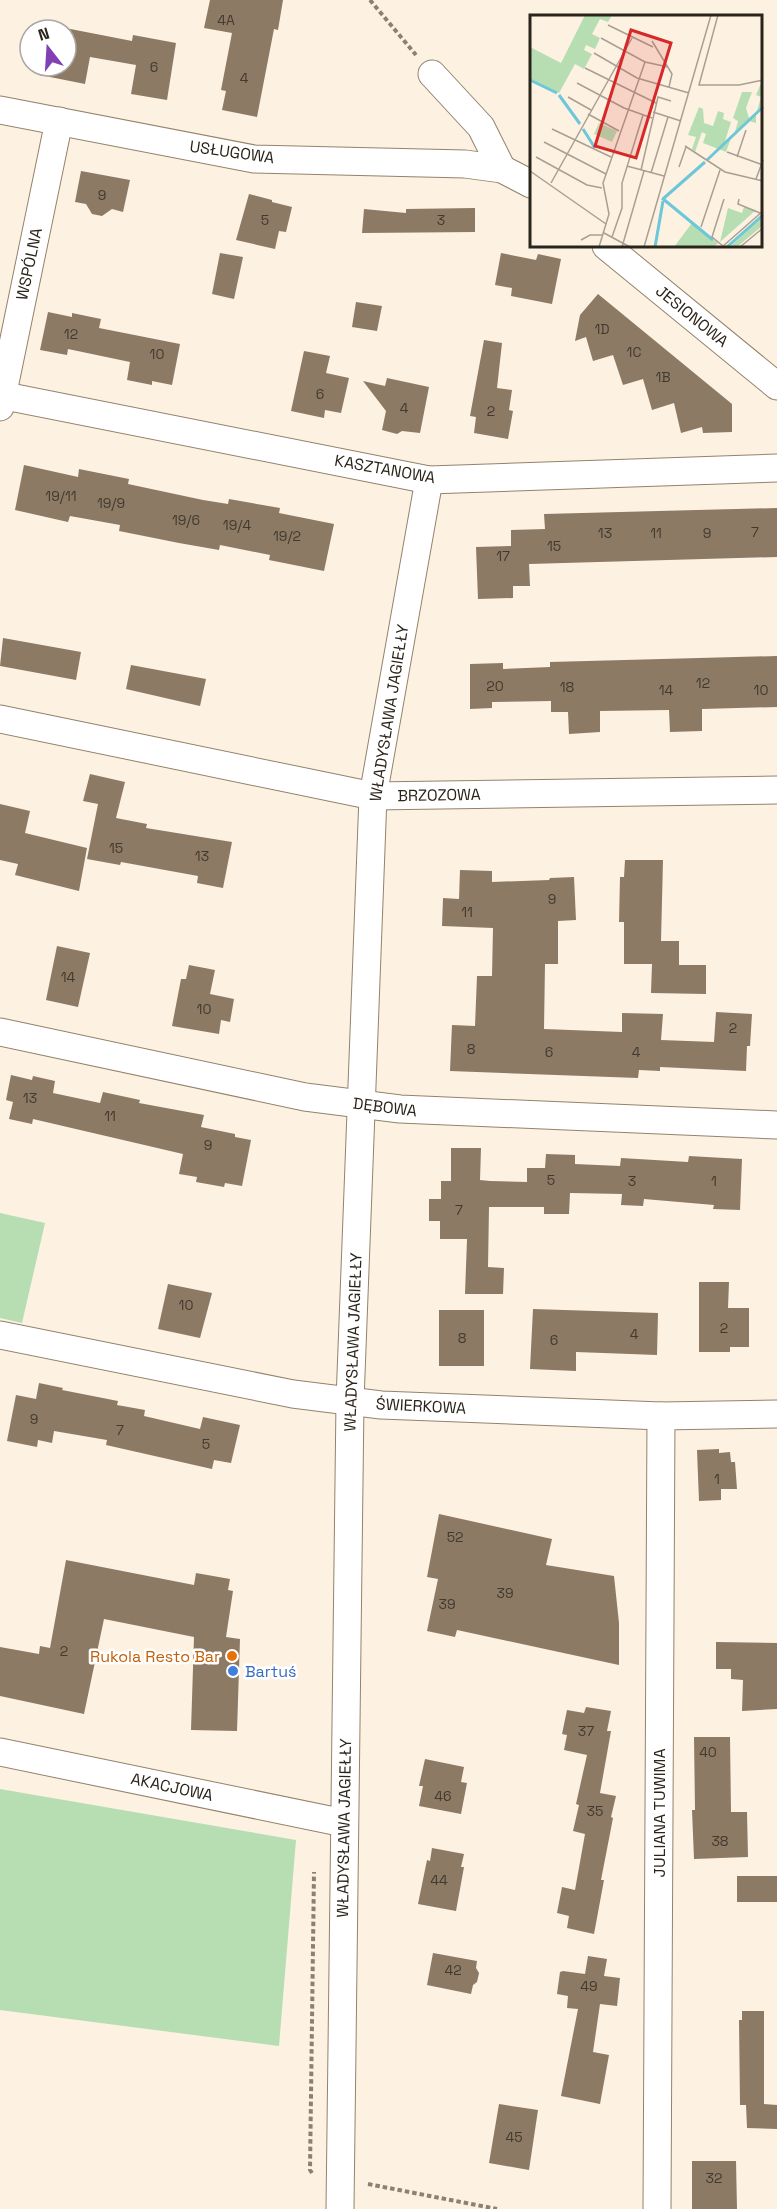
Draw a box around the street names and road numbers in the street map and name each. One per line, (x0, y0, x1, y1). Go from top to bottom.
street label: USŁUGOWA (188, 136, 276, 168)
street label: WSPÓLNA (11, 226, 47, 302)
street label: JESIONOWA (651, 280, 733, 352)
street label: KASZTANOWA (333, 450, 437, 488)
street label: WŁADYSŁAWA JAGIEŁŁY (365, 623, 413, 803)
street label: BRZOZOWA (397, 784, 481, 806)
street label: DĘBOWA (352, 1093, 418, 1121)
street label: WŁADYSŁAWA JAGIEŁŁY (339, 1252, 367, 1432)
street label: ŚWIERKOWA (375, 1393, 467, 1419)
street label: WŁADYSŁAWA JAGIEŁŁY (332, 1738, 356, 1918)
street label: JULIANA TUWIMA (649, 1749, 670, 1877)
street label: AKACJOWA (129, 1768, 215, 1806)

